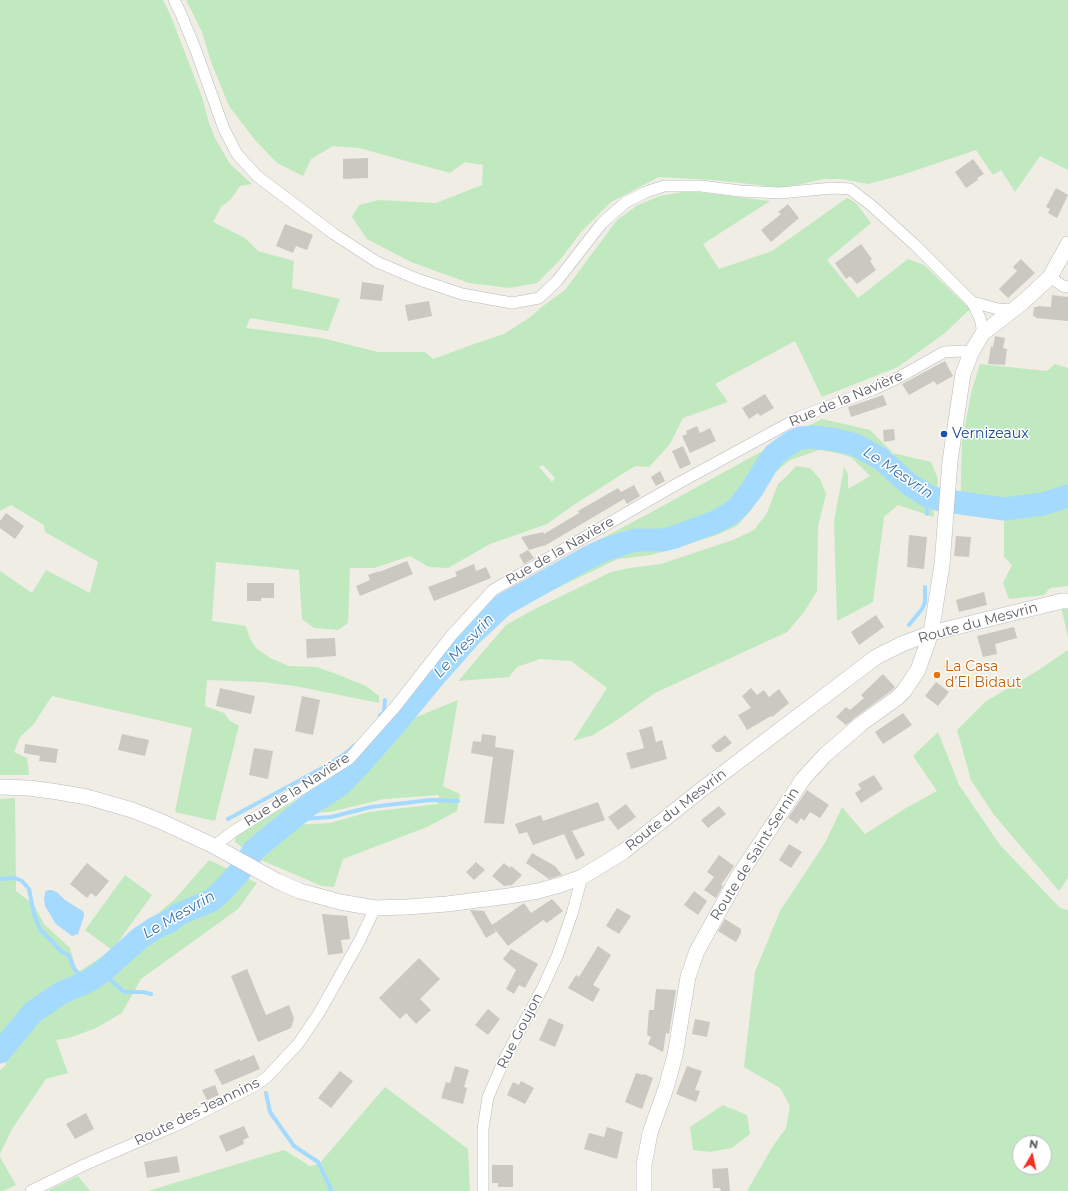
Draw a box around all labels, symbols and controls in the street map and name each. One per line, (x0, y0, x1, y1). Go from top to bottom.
street label: Rue de la Navière (786, 367, 906, 431)
place label: Vernizeaux (952, 426, 1029, 442)
marker: Vernizeaux (939, 429, 949, 439)
water label: Le Mesvrin (860, 443, 936, 503)
street label: Rue de la Navière (503, 513, 617, 589)
street label: Route du Mesvrin (916, 599, 1040, 647)
water label: Le Mesvrin (430, 610, 498, 682)
place label: La Casa d’El Bidaut (945, 659, 1021, 692)
marker: La Casa d’El Bidaut (932, 670, 942, 680)
street label: Rue de la Navière (241, 750, 353, 830)
street label: Route du Mesvrin (622, 765, 730, 855)
street label: Route de Saint-Sernin (707, 784, 803, 924)
water label: Le Mesvrin (140, 887, 218, 943)
street label: Rue Goujon (494, 990, 546, 1072)
street label: Route des Jeannins (132, 1074, 262, 1150)
north arrow (1012, 1135, 1052, 1175)
text: N (1028, 1137, 1039, 1152)

